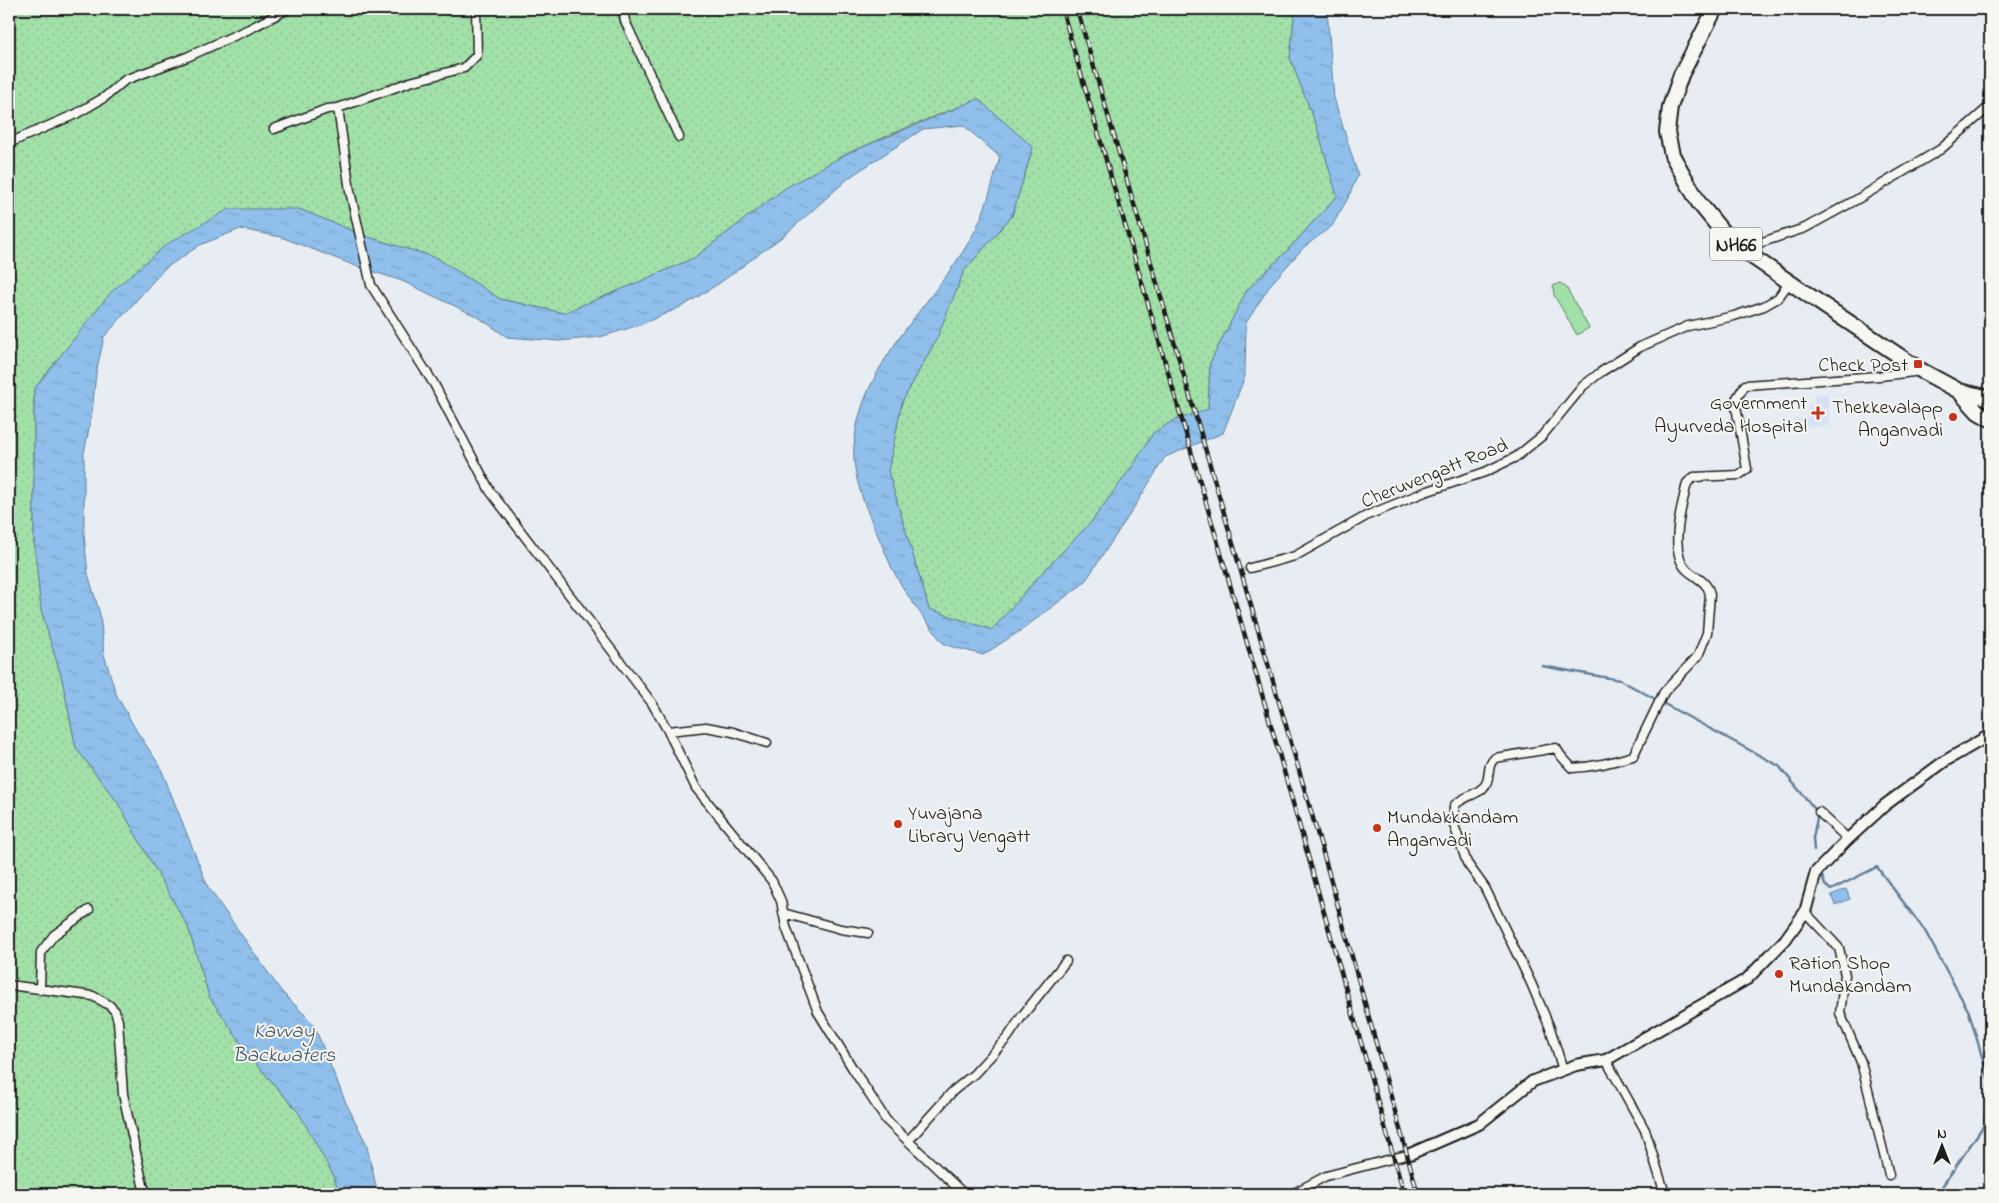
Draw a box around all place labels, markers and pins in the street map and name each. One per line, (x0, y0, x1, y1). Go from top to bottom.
place label: Check Post (1818, 352, 1908, 381)
marker: Check Post (1912, 358, 1924, 370)
place label: Government Ayurveda Hospital (1654, 390, 1807, 442)
place label: Thekkevalapp Anganvadi (1832, 394, 1943, 447)
marker: Government Ayurveda Hospital (1811, 406, 1825, 420)
marker: Thekkevalapp Anganvadi (1947, 411, 1959, 423)
place label: Yuvajana Library Vengatt (908, 800, 1031, 853)
place label: Mundakkandam Anganvadi (1387, 804, 1518, 857)
marker: Yuvajana Library Vengatt (892, 818, 904, 830)
marker: Mundakkandam Anganvadi (1371, 822, 1383, 834)
place label: Ration Shop Mundakandam (1789, 950, 1911, 1002)
marker: Ration Shop Mundakandam (1773, 968, 1785, 980)

